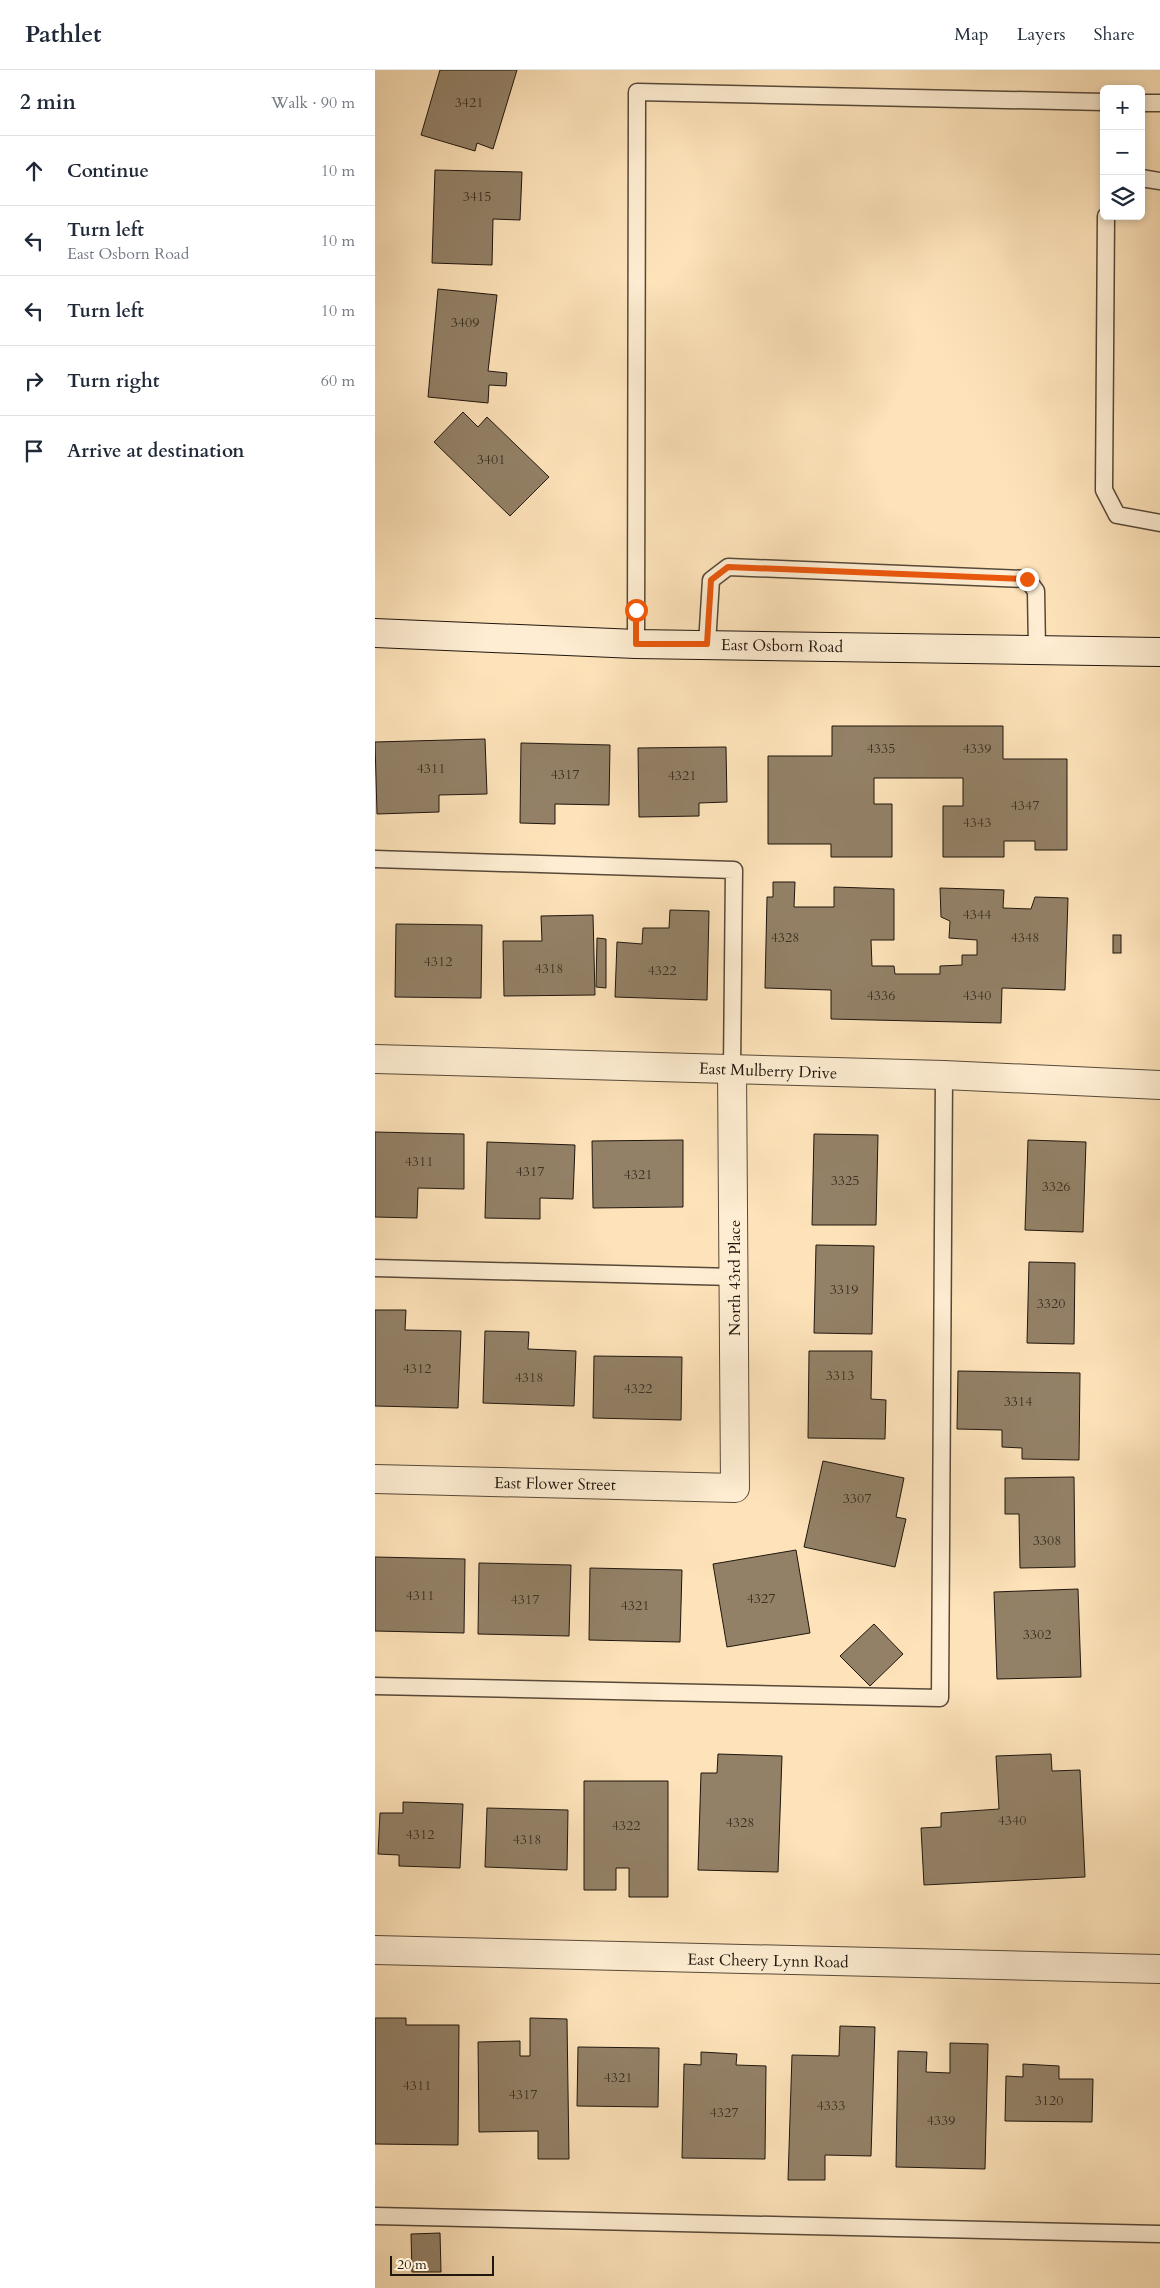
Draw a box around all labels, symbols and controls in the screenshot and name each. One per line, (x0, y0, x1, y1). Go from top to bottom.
text: Pathlet (25, 18, 102, 51)
text: Map (954, 22, 989, 47)
text: Layers (1017, 22, 1066, 47)
text: Share (1094, 22, 1135, 47)
map controls (1100, 85, 1145, 220)
button: + (1100, 85, 1145, 130)
text: 2 min (20, 88, 76, 117)
text: Walk · 90 m (271, 92, 355, 114)
house number: 3421 (455, 93, 483, 112)
button: − (1100, 130, 1145, 175)
icon: ahead (20, 157, 48, 185)
text: Continue (67, 158, 149, 184)
text: 10 m (321, 160, 355, 182)
button: layers (1100, 175, 1145, 220)
house number: 3415 (463, 187, 491, 206)
text: Turn left (67, 217, 144, 243)
icon: left (20, 227, 48, 255)
text: 10 m (321, 230, 355, 252)
text: East Osborn Road (67, 243, 189, 265)
icon: left (20, 297, 48, 325)
text: Turn left (67, 298, 144, 324)
text: 10 m (321, 300, 355, 322)
house number: 3409 (451, 313, 479, 332)
icon: right (20, 367, 48, 395)
text: Turn right (67, 368, 159, 394)
text: 60 m (321, 370, 355, 392)
icon: arrive (20, 437, 48, 465)
text: Arrive at destination (67, 438, 244, 464)
house number: 3401 (477, 450, 505, 469)
route end (1016, 568, 1039, 591)
route start (625, 599, 648, 622)
street label: East Osborn Road (721, 634, 844, 658)
house number: 4335 (867, 739, 895, 758)
house number: 4339 (963, 739, 991, 758)
house number: 4311 (417, 759, 445, 778)
house number: 4317 (551, 765, 579, 784)
house number: 4321 (668, 766, 696, 785)
house number: 4347 (1011, 796, 1039, 815)
house number: 4343 (963, 813, 991, 832)
house number: 4344 (963, 905, 991, 924)
house number: 4328 (771, 928, 799, 947)
house number: 4348 (1011, 928, 1039, 947)
house number: 4312 (424, 952, 452, 971)
house number: 4318 (535, 959, 563, 978)
house number: 4322 (648, 961, 676, 980)
house number: 4336 (867, 986, 895, 1005)
house number: 4340 (963, 986, 991, 1005)
street label: East Mulberry Drive (698, 1058, 838, 1084)
house number: 4311 (405, 1152, 433, 1171)
house number: 4317 (516, 1162, 544, 1181)
house number: 4321 (624, 1165, 652, 1184)
house number: 3325 (831, 1171, 859, 1190)
house number: 3326 (1042, 1177, 1070, 1196)
street label: North 43rd Place (724, 1220, 746, 1336)
house number: 3319 (830, 1280, 858, 1299)
house number: 3320 (1037, 1294, 1065, 1313)
house number: 4312 (403, 1359, 431, 1378)
house number: 3313 (826, 1366, 854, 1385)
house number: 4318 (515, 1368, 543, 1387)
house number: 4322 (624, 1379, 652, 1398)
house number: 3314 (1004, 1392, 1032, 1411)
street label: East Flower Street (494, 1472, 616, 1496)
house number: 3307 (843, 1489, 871, 1508)
house number: 3308 (1033, 1531, 1061, 1550)
house number: 4311 (406, 1586, 434, 1605)
house number: 4327 (747, 1589, 775, 1608)
house number: 4317 (511, 1590, 539, 1609)
house number: 4321 (621, 1596, 649, 1615)
house number: 3302 (1023, 1625, 1051, 1644)
house number: 4340 (998, 1811, 1026, 1830)
house number: 4328 (726, 1813, 754, 1832)
house number: 4322 (612, 1816, 640, 1835)
house number: 4312 (406, 1825, 434, 1844)
house number: 4318 (513, 1830, 541, 1849)
street label: East Cheery Lynn Road (687, 1949, 849, 1973)
house number: 4321 (604, 2068, 632, 2087)
house number: 4311 (403, 2076, 431, 2095)
house number: 4317 (509, 2085, 537, 2104)
house number: 3120 (1035, 2091, 1063, 2110)
house number: 4333 (817, 2096, 845, 2115)
house number: 4327 (710, 2103, 738, 2122)
house number: 4339 (927, 2111, 955, 2130)
scale bar (390, 2253, 494, 2276)
text: 20 m (397, 2255, 427, 2274)

